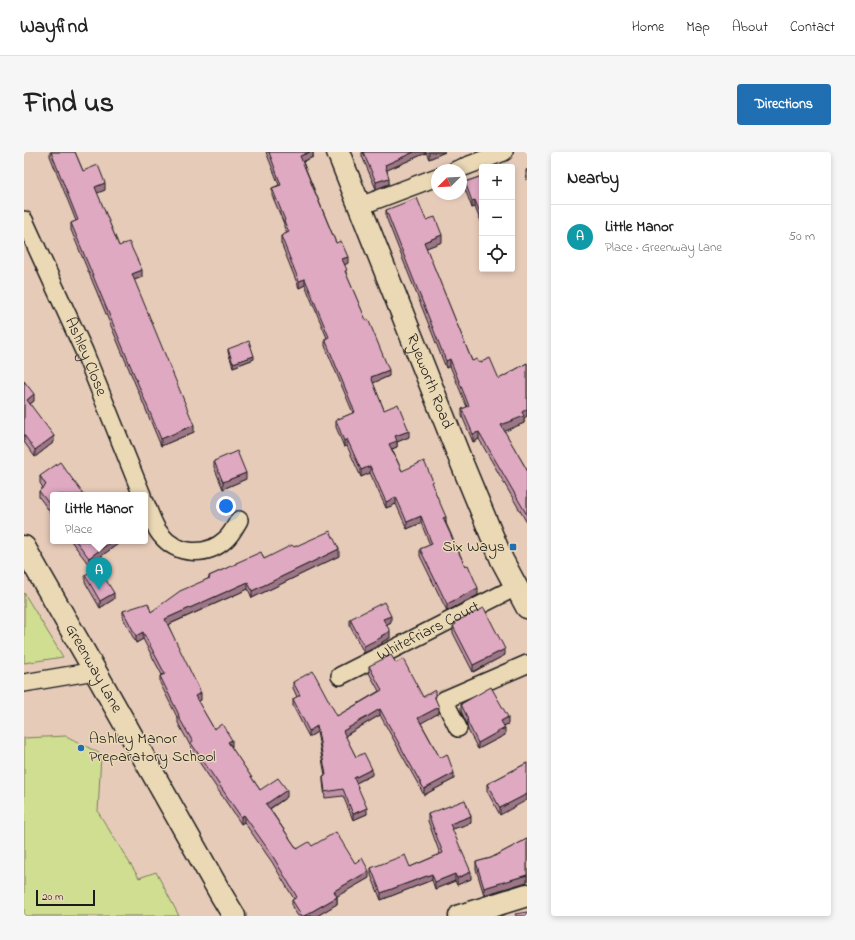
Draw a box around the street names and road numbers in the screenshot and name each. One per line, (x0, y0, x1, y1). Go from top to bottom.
street label: Ashley Close (58, 313, 113, 400)
street label: Ryeworth Road (400, 330, 459, 433)
street label: Whitefriars Court (373, 595, 485, 667)
street label: Greenway Lane (59, 620, 129, 718)

